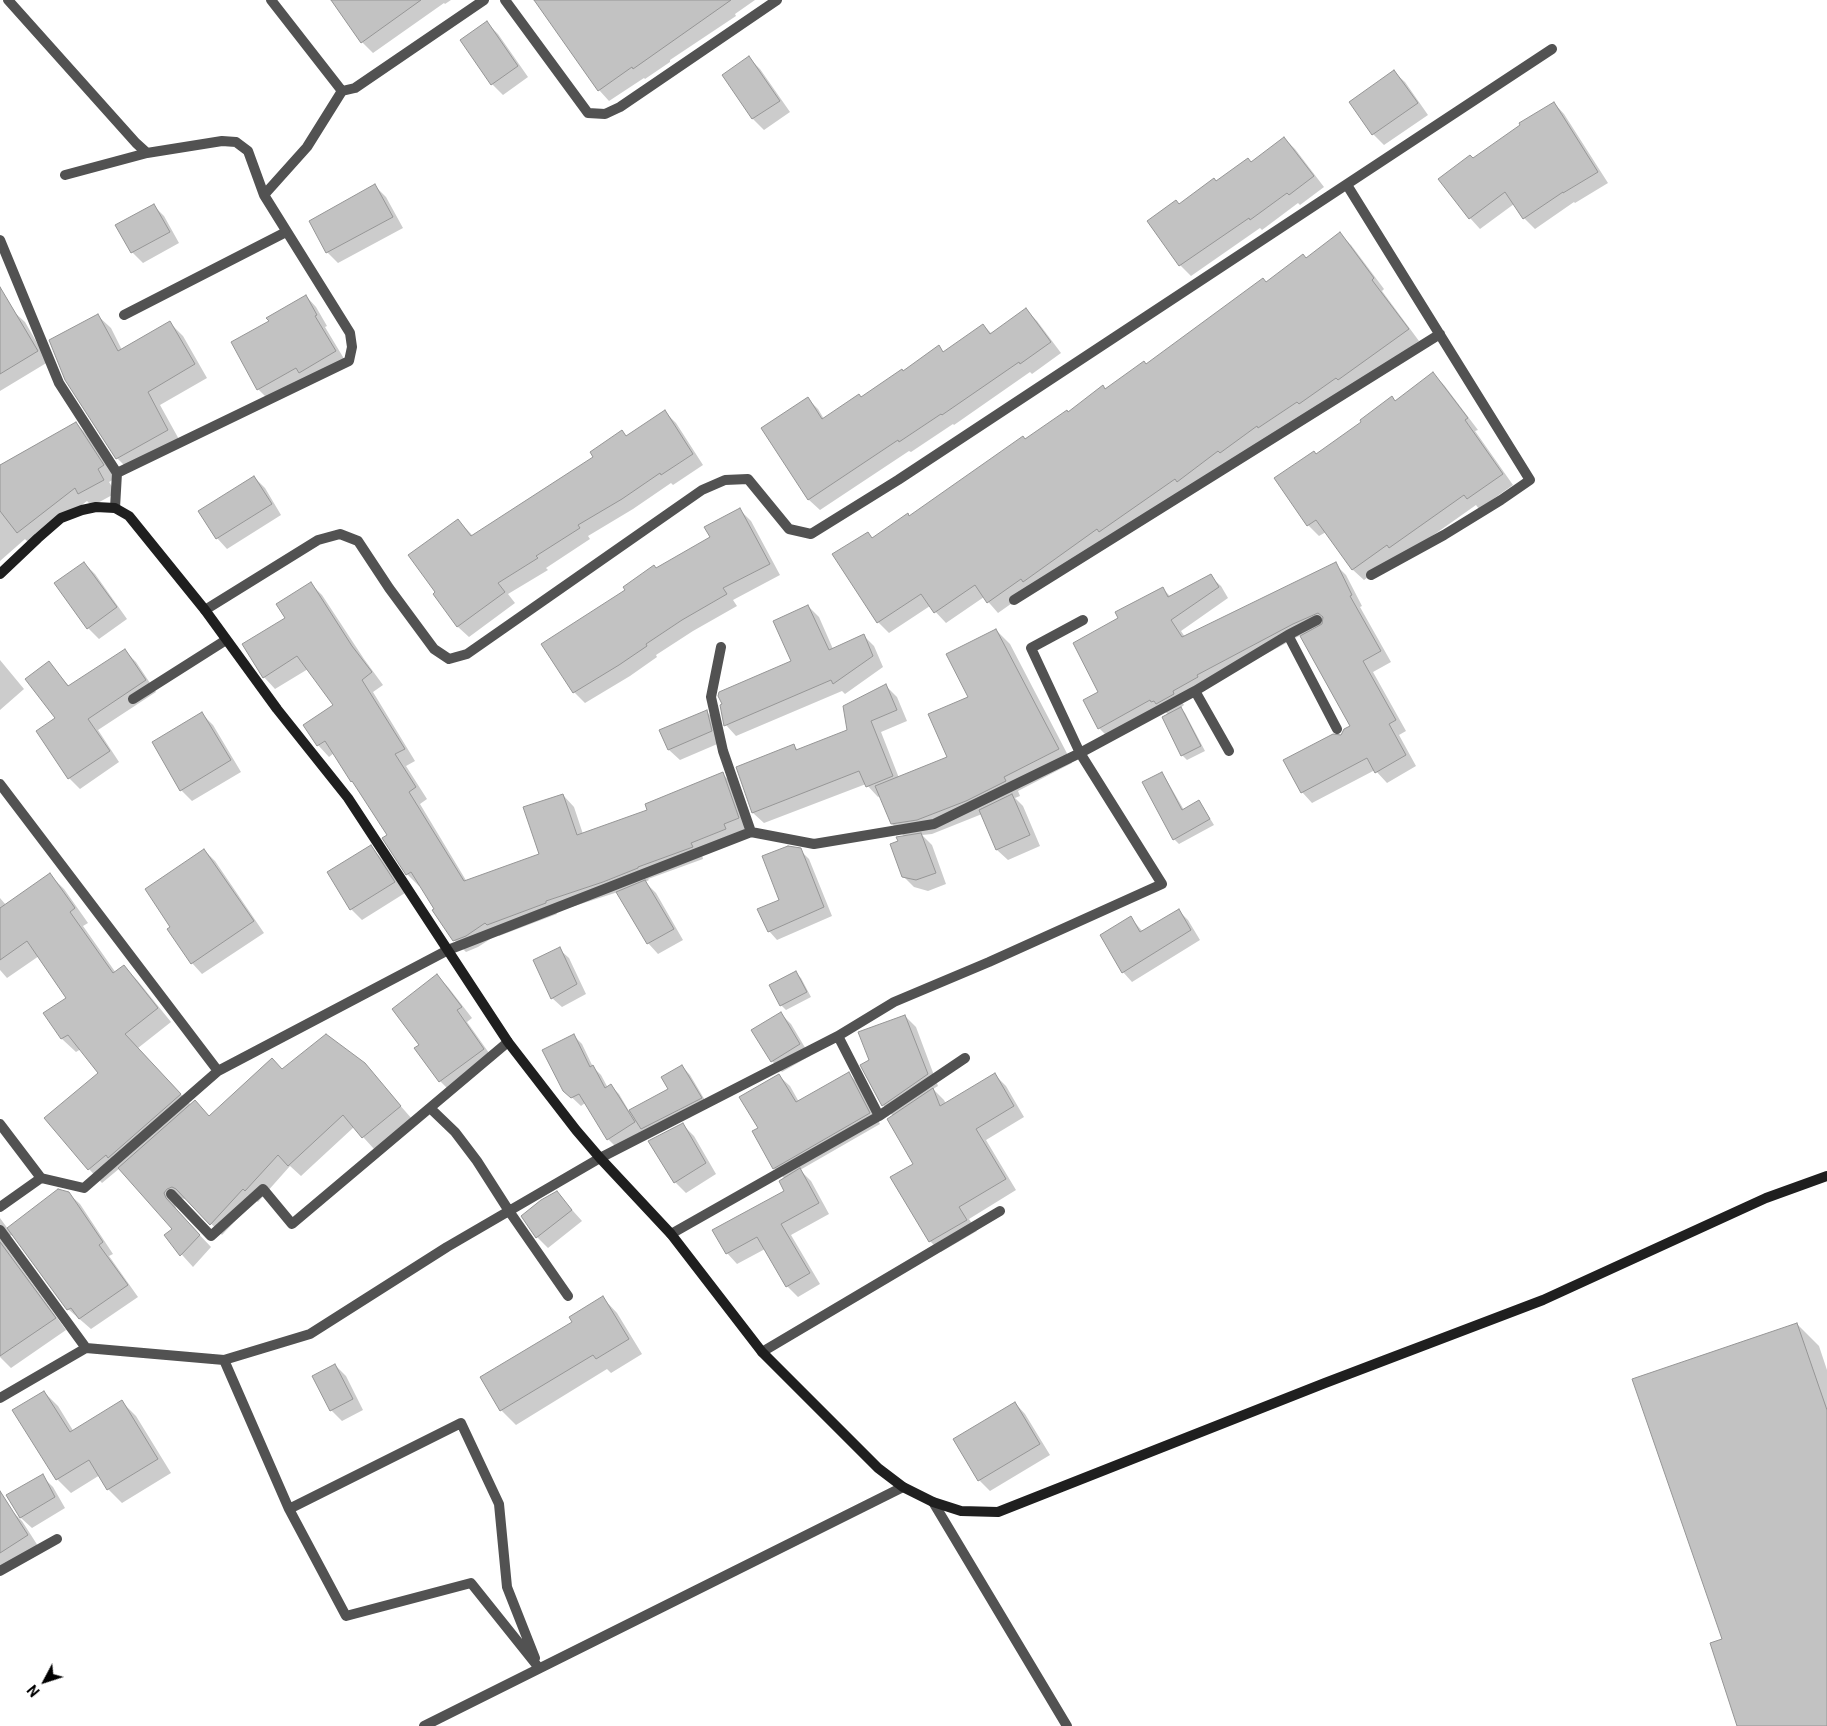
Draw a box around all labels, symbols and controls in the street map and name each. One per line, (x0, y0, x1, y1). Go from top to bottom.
north arrow (20, 1656, 70, 1706)
text: N (24, 1682, 43, 1700)

